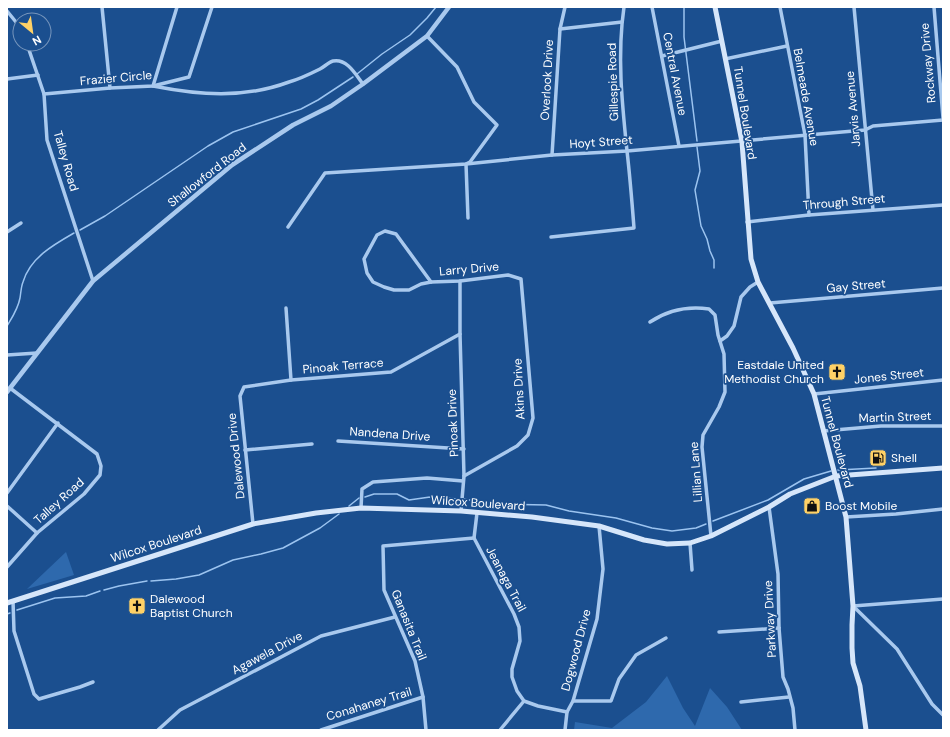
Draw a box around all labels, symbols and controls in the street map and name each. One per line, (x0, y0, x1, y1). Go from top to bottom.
north arrow (12, 12, 52, 52)
street label: Rockway Drive (917, 22, 939, 104)
street label: Central Avenue (659, 31, 691, 117)
text: N (30, 33, 44, 49)
street label: Overlook Drive (537, 39, 557, 121)
street label: Gillespie Road (604, 42, 622, 122)
street label: Belmeade Avenue (790, 47, 823, 147)
street label: Tunnel Boulevard (730, 65, 760, 161)
street label: Frazier Circle (79, 67, 153, 89)
street label: Jarvis Avenue (842, 70, 864, 148)
street label: Talley Road (50, 129, 82, 193)
street label: Hoyt Street (569, 132, 633, 152)
street label: Shallowford Road (164, 139, 250, 211)
street label: Through Street (802, 190, 886, 214)
street label: Larry Drive (438, 258, 500, 280)
street label: Gay Street (826, 275, 887, 297)
street label: Pinoak Terrace (302, 354, 384, 378)
place label: Eastdale United Methodist Church (724, 357, 824, 387)
street label: Akins Drive (509, 358, 529, 420)
church icon: Eastdale United Methodist Church (827, 362, 847, 382)
street label: Jones Street (853, 364, 925, 388)
street label: Pinoak Drive (444, 389, 462, 457)
street label: Tunnel Boulevard (817, 394, 857, 490)
street label: Martin Street (858, 408, 932, 426)
street label: Dalewood Drive (224, 412, 248, 500)
street label: Nandena Drive (349, 423, 431, 445)
street label: Lillian Lane (686, 441, 706, 503)
fuel station icon: Shell (868, 448, 888, 468)
place label: Shell (891, 450, 917, 466)
street label: Talley Road (31, 474, 87, 528)
street label: Wilcox Boulevard (430, 492, 526, 514)
shop icon: Boost Mobile (802, 496, 822, 516)
place label: Boost Mobile (825, 498, 897, 514)
street label: Wilcox Boulevard (108, 522, 204, 566)
street label: Jeanaga Trail (482, 544, 530, 614)
street label: Parkway Drive (760, 580, 780, 658)
street label: Ganasita Trail (388, 587, 430, 663)
place label: Dalewood Baptist Church (150, 591, 233, 621)
church icon: Dalewood Baptist Church (127, 596, 147, 616)
street label: Dogwood Drive (557, 607, 595, 693)
street label: Agawela Drive (229, 628, 305, 678)
street label: Conahaney Trail (324, 683, 414, 725)

